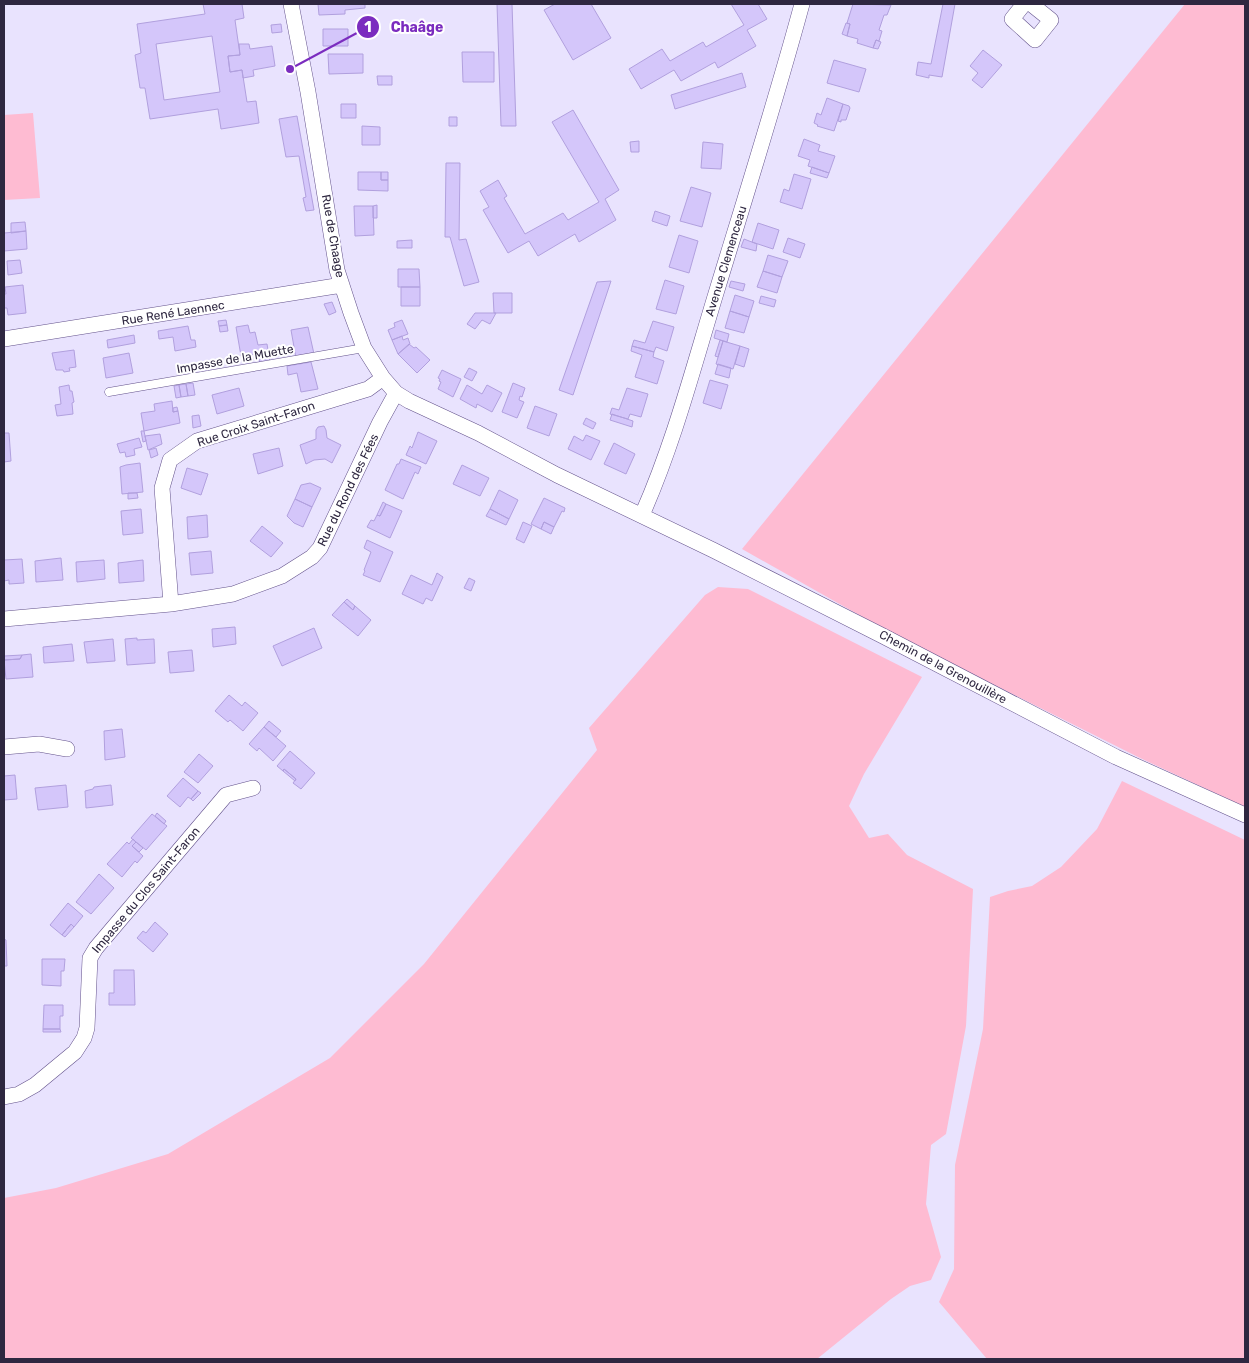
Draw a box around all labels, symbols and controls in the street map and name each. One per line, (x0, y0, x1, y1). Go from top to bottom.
callout: Chaâge (356, 12, 453, 41)
text: 1 (364, 18, 372, 36)
text: Chaâge (391, 19, 443, 36)
street label: Rue de Chaage (319, 193, 347, 279)
street label: Avenue Clemenceau (703, 204, 749, 318)
street label: Rue René Laennec (120, 298, 226, 328)
street label: Impasse de la Muette (175, 342, 295, 376)
street label: Rue Croix Saint-Faron (195, 398, 317, 450)
street label: Rue du Rond des Fées (315, 431, 381, 549)
street label: Chemin de la Grenouillère (877, 627, 1009, 707)
street label: Impasse du Clos Saint-Faron (89, 824, 203, 956)

